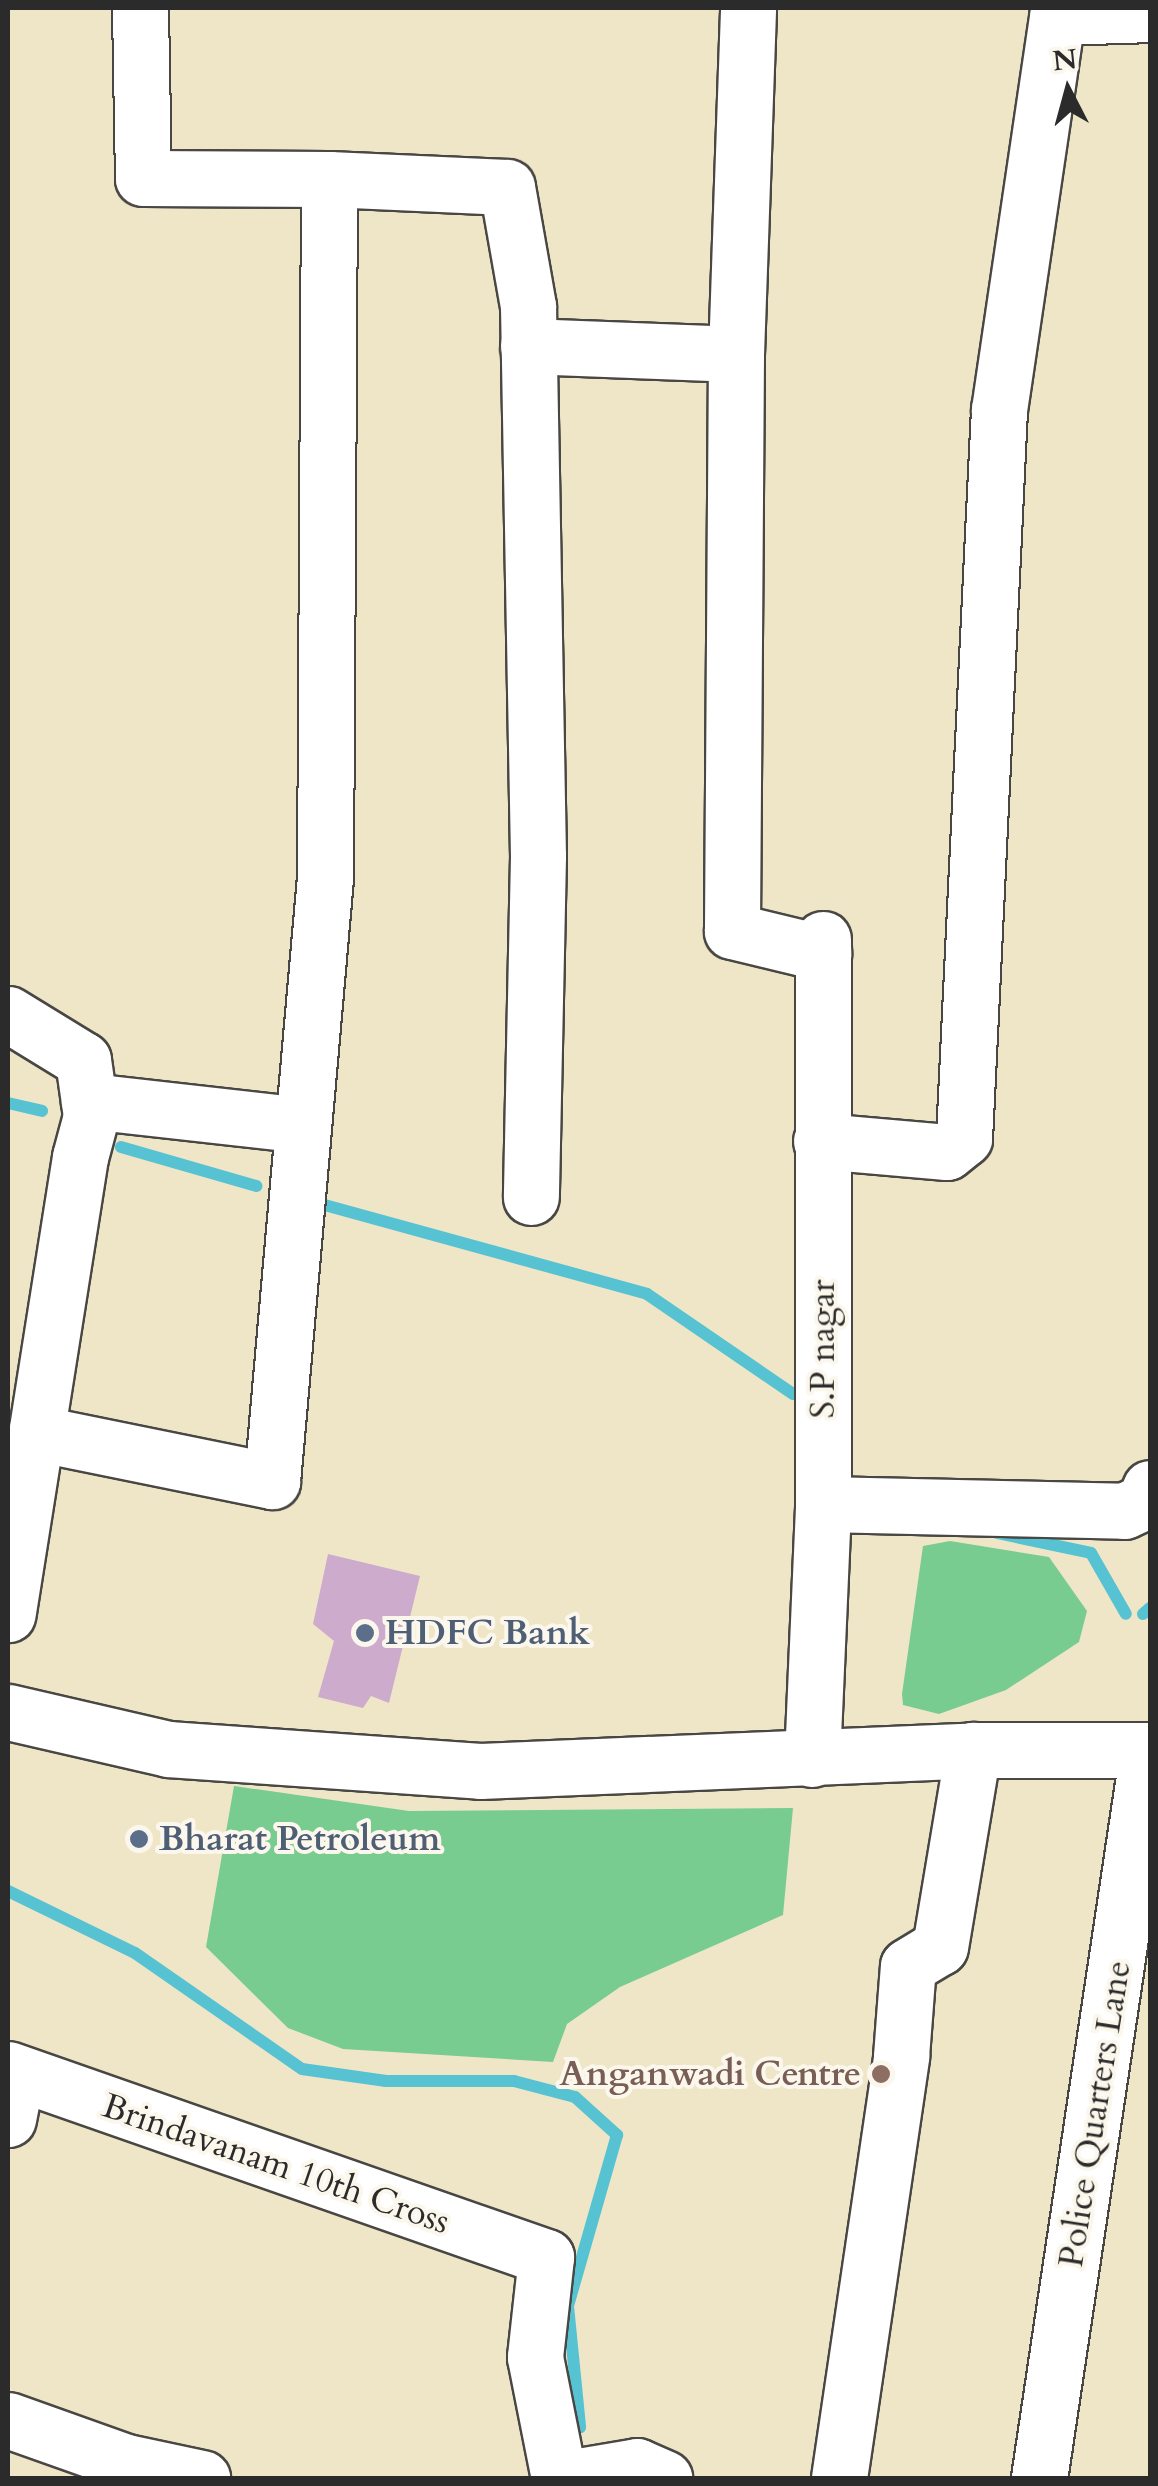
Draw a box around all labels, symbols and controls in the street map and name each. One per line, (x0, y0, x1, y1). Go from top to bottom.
north arrow (1018, 40, 1118, 140)
text: N (1051, 40, 1079, 80)
street label: S.P nagar (802, 1279, 844, 1419)
place label: HDFC Bank (385, 1612, 590, 1654)
marker: HDFC Bank (354, 1622, 376, 1644)
place label: Bharat Petroleum (159, 1818, 440, 1860)
marker: Bharat Petroleum (128, 1828, 150, 1850)
street label: Police Quarters Lane (1050, 1958, 1140, 2270)
place label: Anganwadi Centre (559, 2053, 861, 2095)
marker: Anganwadi Centre (870, 2063, 892, 2085)
street label: Brindavanam 10th Cross (97, 2085, 455, 2243)

